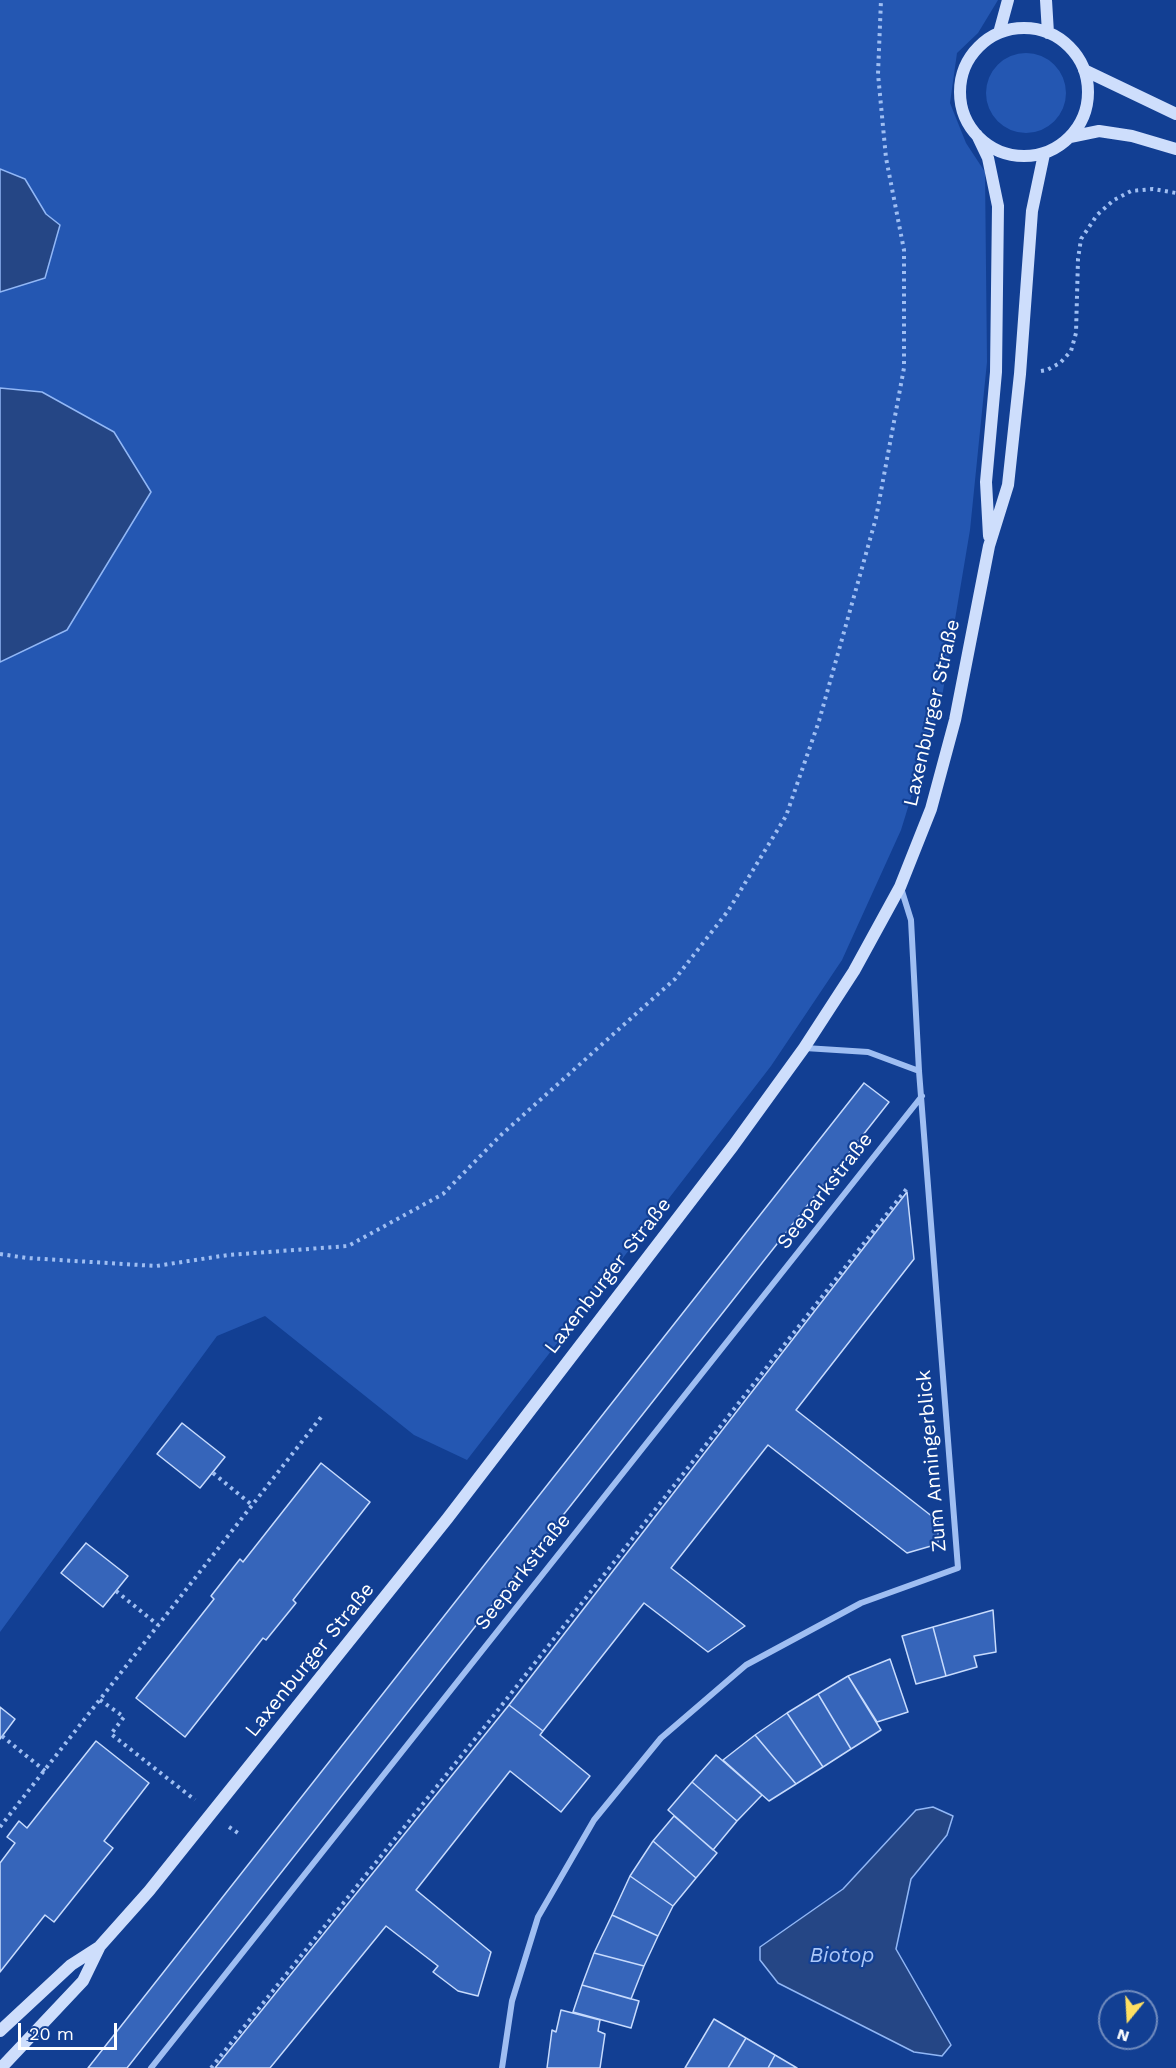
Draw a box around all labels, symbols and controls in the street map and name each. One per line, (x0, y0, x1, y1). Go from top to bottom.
street label: Laxenburger Straße (899, 617, 965, 809)
street label: Seeparkstraße (772, 1128, 878, 1254)
street label: Laxenburger Straße (540, 1193, 676, 1359)
street label: Zum Anningerblick (912, 1369, 952, 1553)
street label: Seeparkstraße (470, 1509, 576, 1635)
street label: Laxenburger Straße (240, 1578, 380, 1742)
water label: Biotop (810, 1943, 874, 1969)
north arrow (1098, 1990, 1158, 2050)
scale bar (21, 2011, 120, 2049)
text: 20 m (29, 2023, 74, 2044)
text: N (1114, 2025, 1131, 2047)

